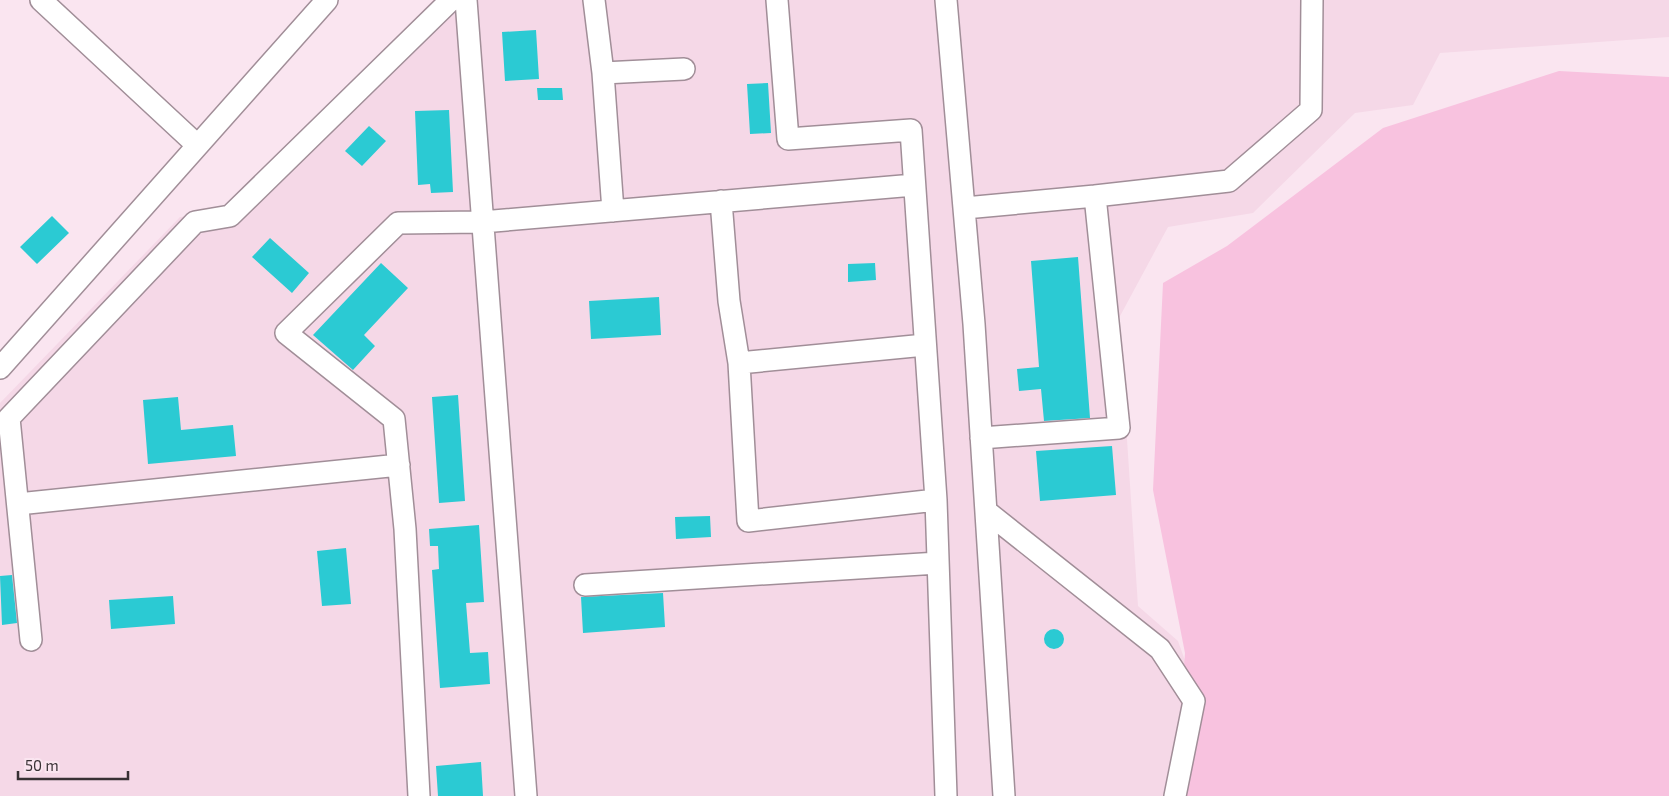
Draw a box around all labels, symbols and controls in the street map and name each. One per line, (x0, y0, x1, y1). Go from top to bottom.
scale bar (18, 748, 128, 780)
text: 50 m (25, 756, 59, 774)

